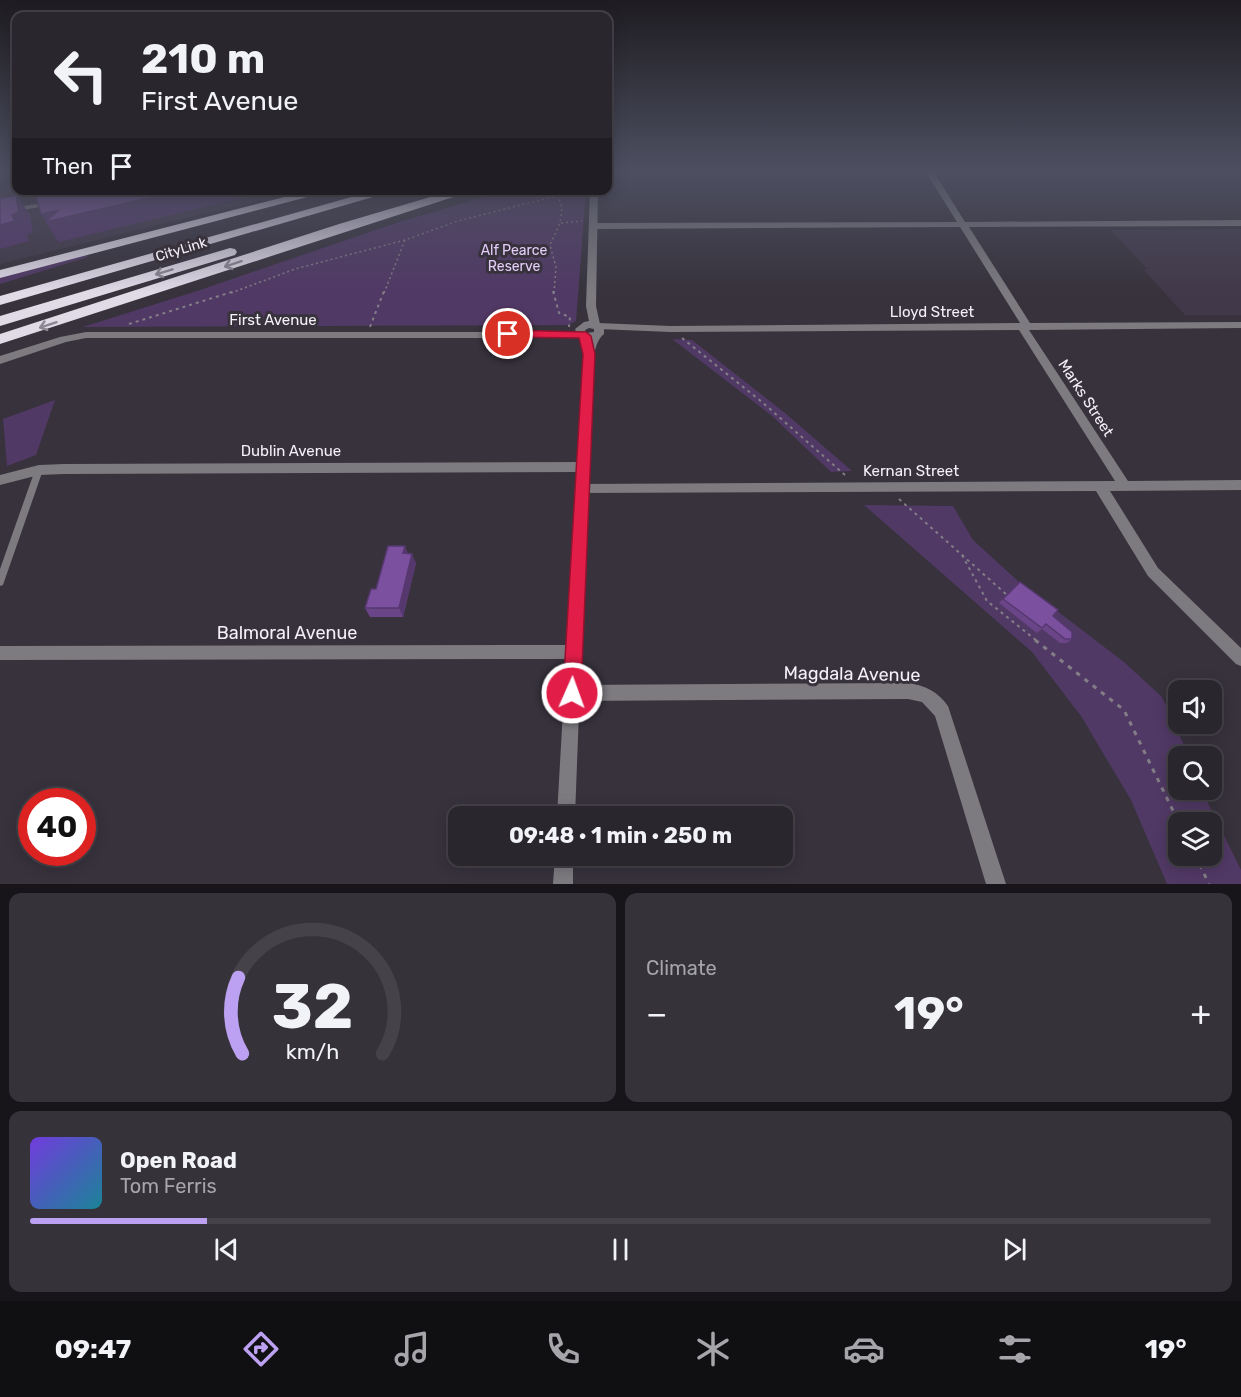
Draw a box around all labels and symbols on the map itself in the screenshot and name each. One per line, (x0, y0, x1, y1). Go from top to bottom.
street label: CityLink (153, 233, 210, 265)
park label: Alf Pearce Reserve (481, 242, 547, 275)
one-way arrow (224, 259, 243, 270)
one-way arrow (155, 267, 174, 278)
street label: Lloyd Street (890, 303, 974, 321)
pin (482, 308, 533, 359)
street label: First Avenue (229, 311, 317, 329)
one-way arrow (39, 320, 58, 331)
street label: Marks Street (1054, 356, 1118, 440)
street label: Dublin Avenue (241, 442, 341, 460)
street label: Kernan Street (863, 462, 959, 480)
street label: Balmoral Avenue (217, 622, 357, 644)
position arrow (540, 661, 604, 725)
street label: Magdala Avenue (783, 662, 921, 686)
speed limit sign: 40 (18, 788, 96, 866)

